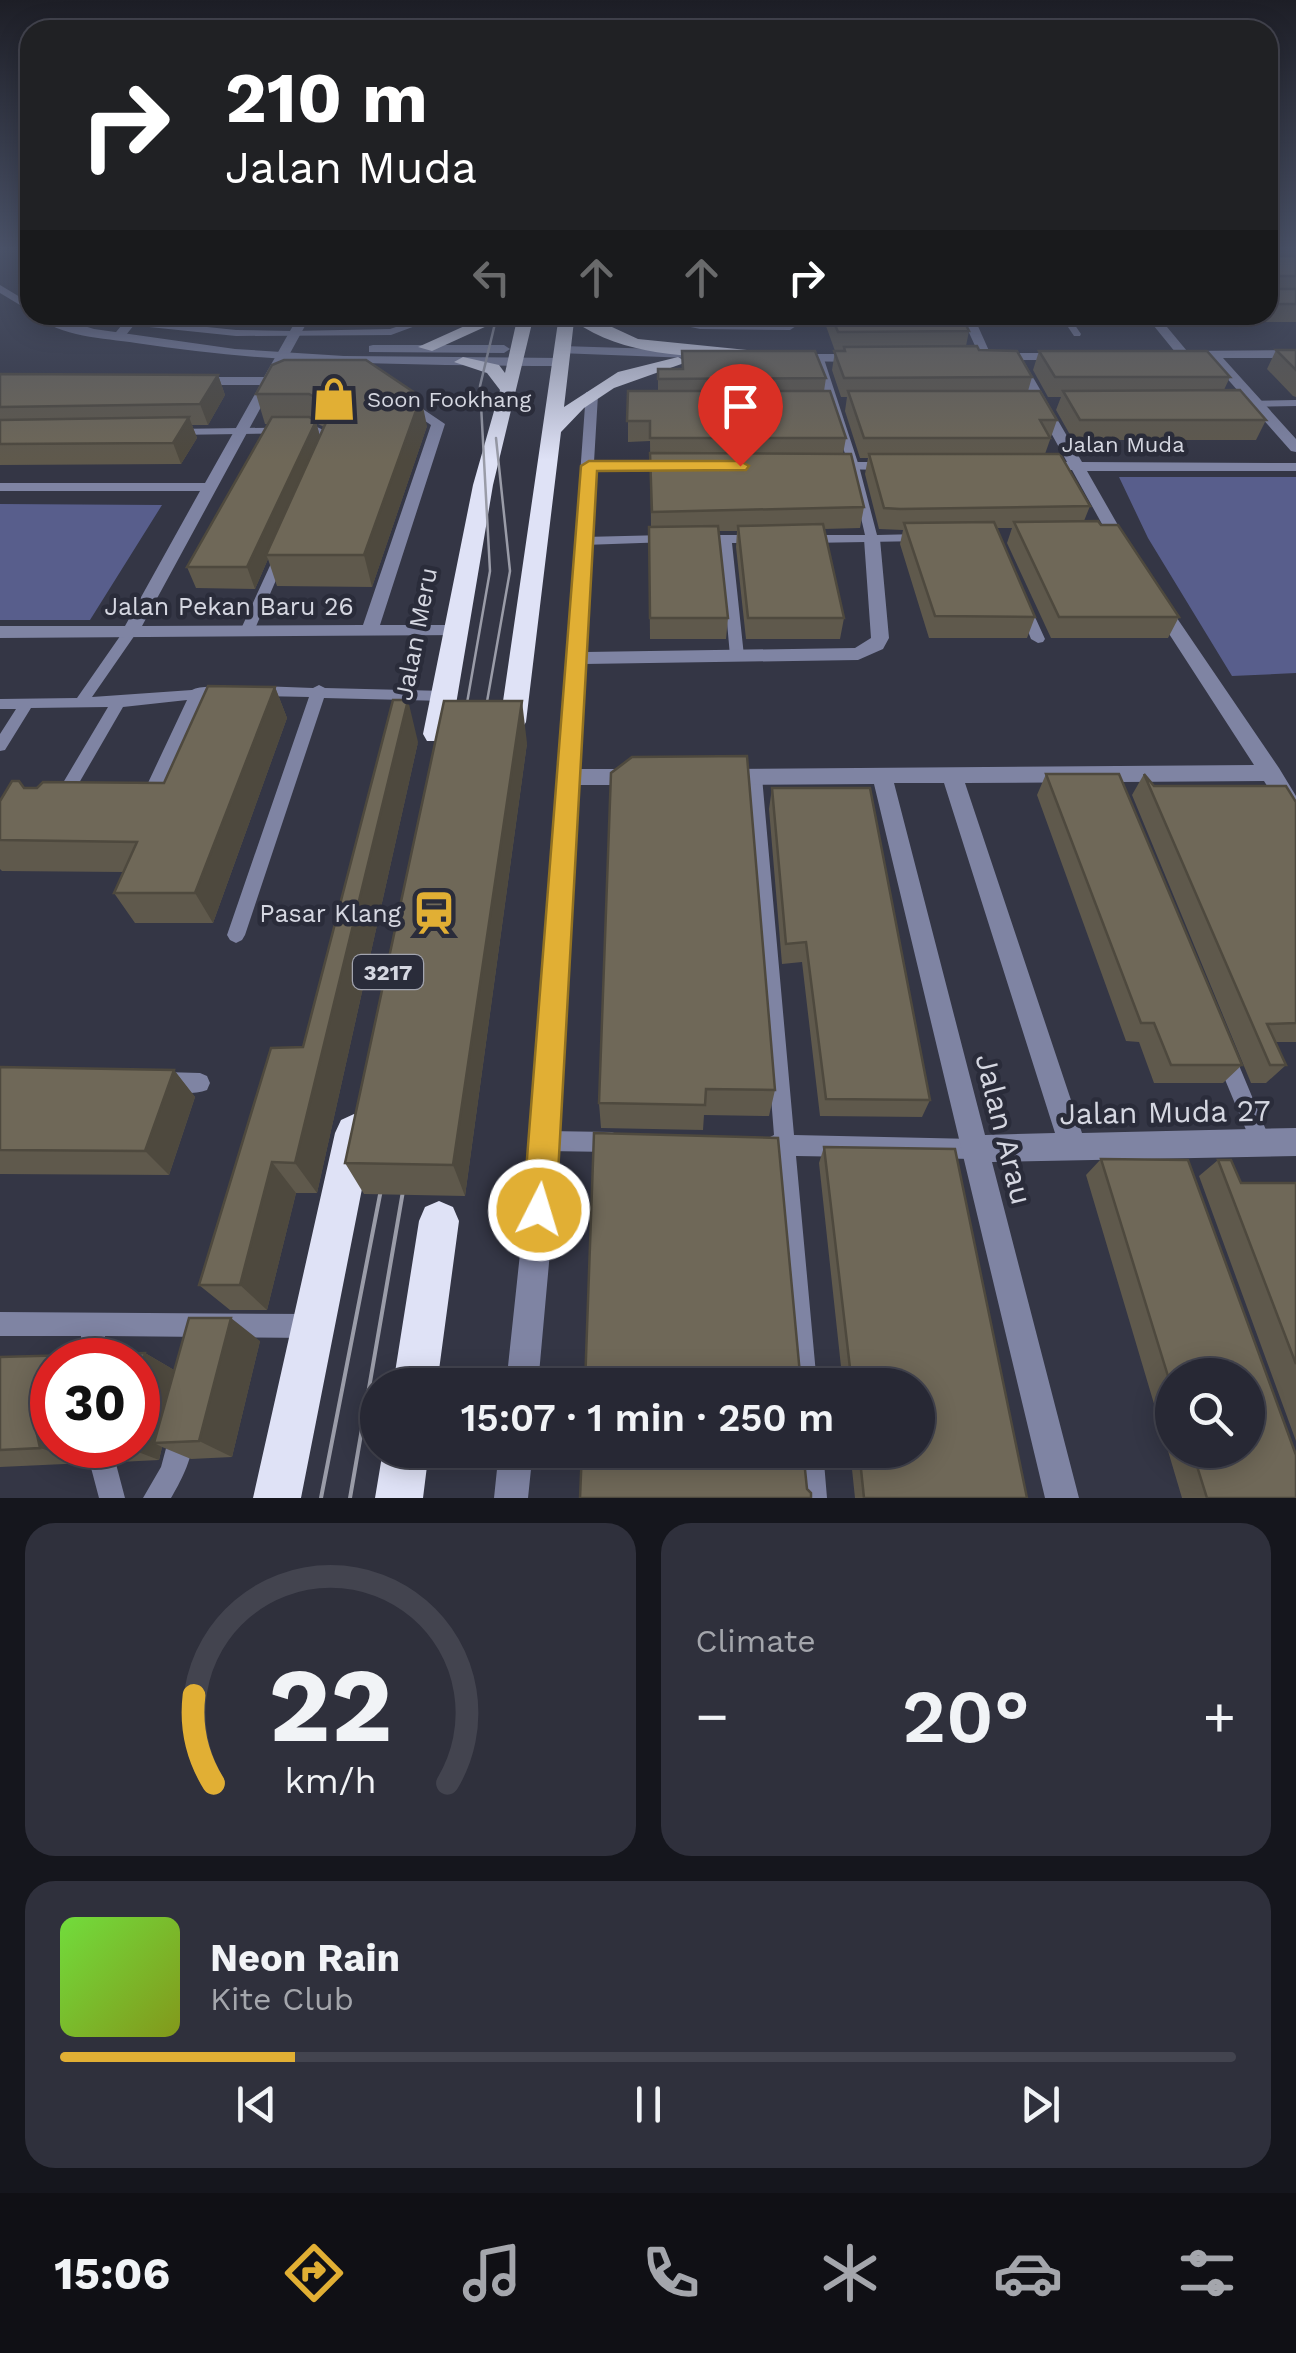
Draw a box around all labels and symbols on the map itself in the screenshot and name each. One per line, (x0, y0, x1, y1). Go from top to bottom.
pin (698, 364, 783, 467)
shop icon: Soon Fookhang (310, 375, 358, 423)
place label: Soon Fookhang (367, 387, 531, 412)
street label: Jalan Muda (1061, 432, 1185, 457)
street label: Jalan Meru (389, 565, 443, 703)
street label: Jalan Pekan Baru 26 (104, 592, 354, 621)
station icon: Pasar Klang (410, 889, 458, 937)
place label: Pasar Klang (259, 899, 402, 928)
road number: 3217 (353, 955, 423, 989)
street label: Jalan Arau (968, 1050, 1040, 1208)
street label: Jalan Muda 27 (1059, 1093, 1271, 1131)
position arrow (487, 1158, 591, 1262)
speed limit sign: 30 (30, 1338, 160, 1468)

